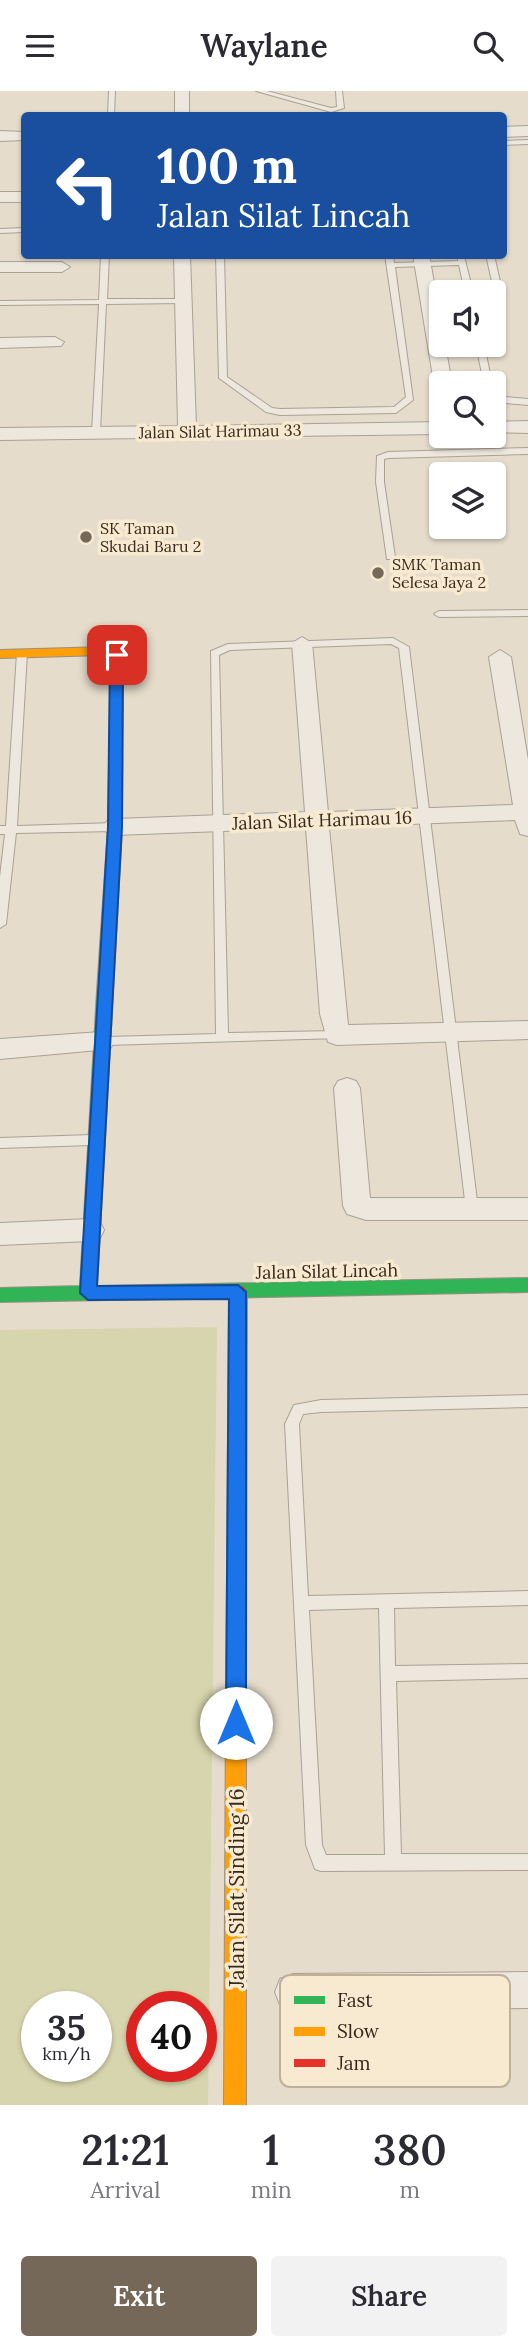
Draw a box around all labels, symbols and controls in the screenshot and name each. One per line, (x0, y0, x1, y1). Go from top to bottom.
text: Waylane (200, 25, 328, 66)
icon: menu (21, 27, 59, 65)
icon: search (469, 27, 507, 65)
text: 100 m (157, 134, 297, 196)
icon: left (42, 140, 133, 231)
text: Jalan Silat Lincah (157, 195, 410, 236)
map controls (429, 280, 506, 539)
button: sound (429, 280, 506, 357)
button: search (429, 371, 506, 448)
street label: Jalan Silat Harimau 33 (137, 420, 302, 442)
button: layers (429, 462, 506, 539)
place label: SK Taman Skudai Baru 2 (100, 518, 201, 556)
marker: SK Taman Skudai Baru 2 (78, 529, 94, 545)
place label: SMK Taman Selesa Jaya 2 (392, 554, 486, 592)
marker: SMK Taman Selesa Jaya 2 (370, 565, 386, 581)
pin (87, 625, 147, 685)
icon: arrive (98, 636, 136, 674)
street label: Jalan Silat Harimau 16 (231, 805, 412, 835)
street label: Jalan Silat Lincah (255, 1258, 399, 1284)
position arrow (199, 1686, 273, 1760)
street label: Jalan Silat Sinding 16 (223, 1788, 250, 1989)
legend (280, 1975, 510, 2087)
text: Fast (337, 1988, 373, 2012)
speed limit sign: 40 (126, 1991, 217, 2082)
text: 35 (47, 2005, 86, 2050)
text: Slow (337, 2019, 380, 2043)
text: km/h (42, 2042, 91, 2065)
text: Jam (336, 2051, 371, 2075)
text: 21:21 (81, 2123, 170, 2177)
text: 1 (263, 2123, 279, 2177)
text: 380 (373, 2123, 447, 2177)
text: Arrival (90, 2175, 161, 2204)
text: min (251, 2175, 292, 2204)
text: m (400, 2175, 420, 2204)
button: Exit (21, 2256, 257, 2336)
button: Share (271, 2256, 507, 2336)

